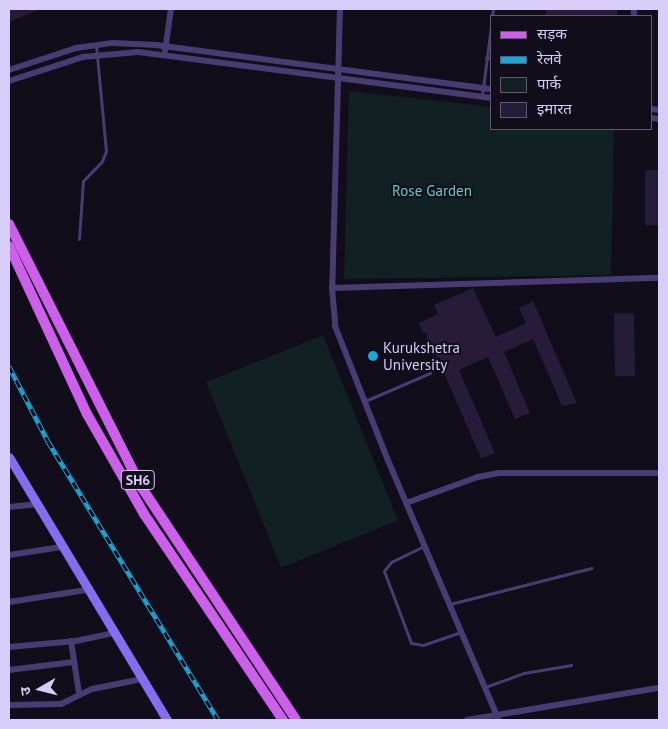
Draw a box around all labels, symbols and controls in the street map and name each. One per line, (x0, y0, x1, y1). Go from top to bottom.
legend (490, 15, 653, 130)
text: सड़क (537, 24, 567, 43)
text: रेलवे (537, 49, 562, 68)
text: पार्क (537, 74, 561, 93)
text: इमारत (537, 99, 572, 118)
park label: Rose Garden (392, 182, 472, 200)
place label: Kurukshetra University (383, 338, 460, 373)
marker: Kurukshetra University (367, 350, 379, 362)
road number: SH6 (120, 468, 156, 492)
north arrow (15, 664, 65, 714)
text: उ (16, 686, 35, 696)

